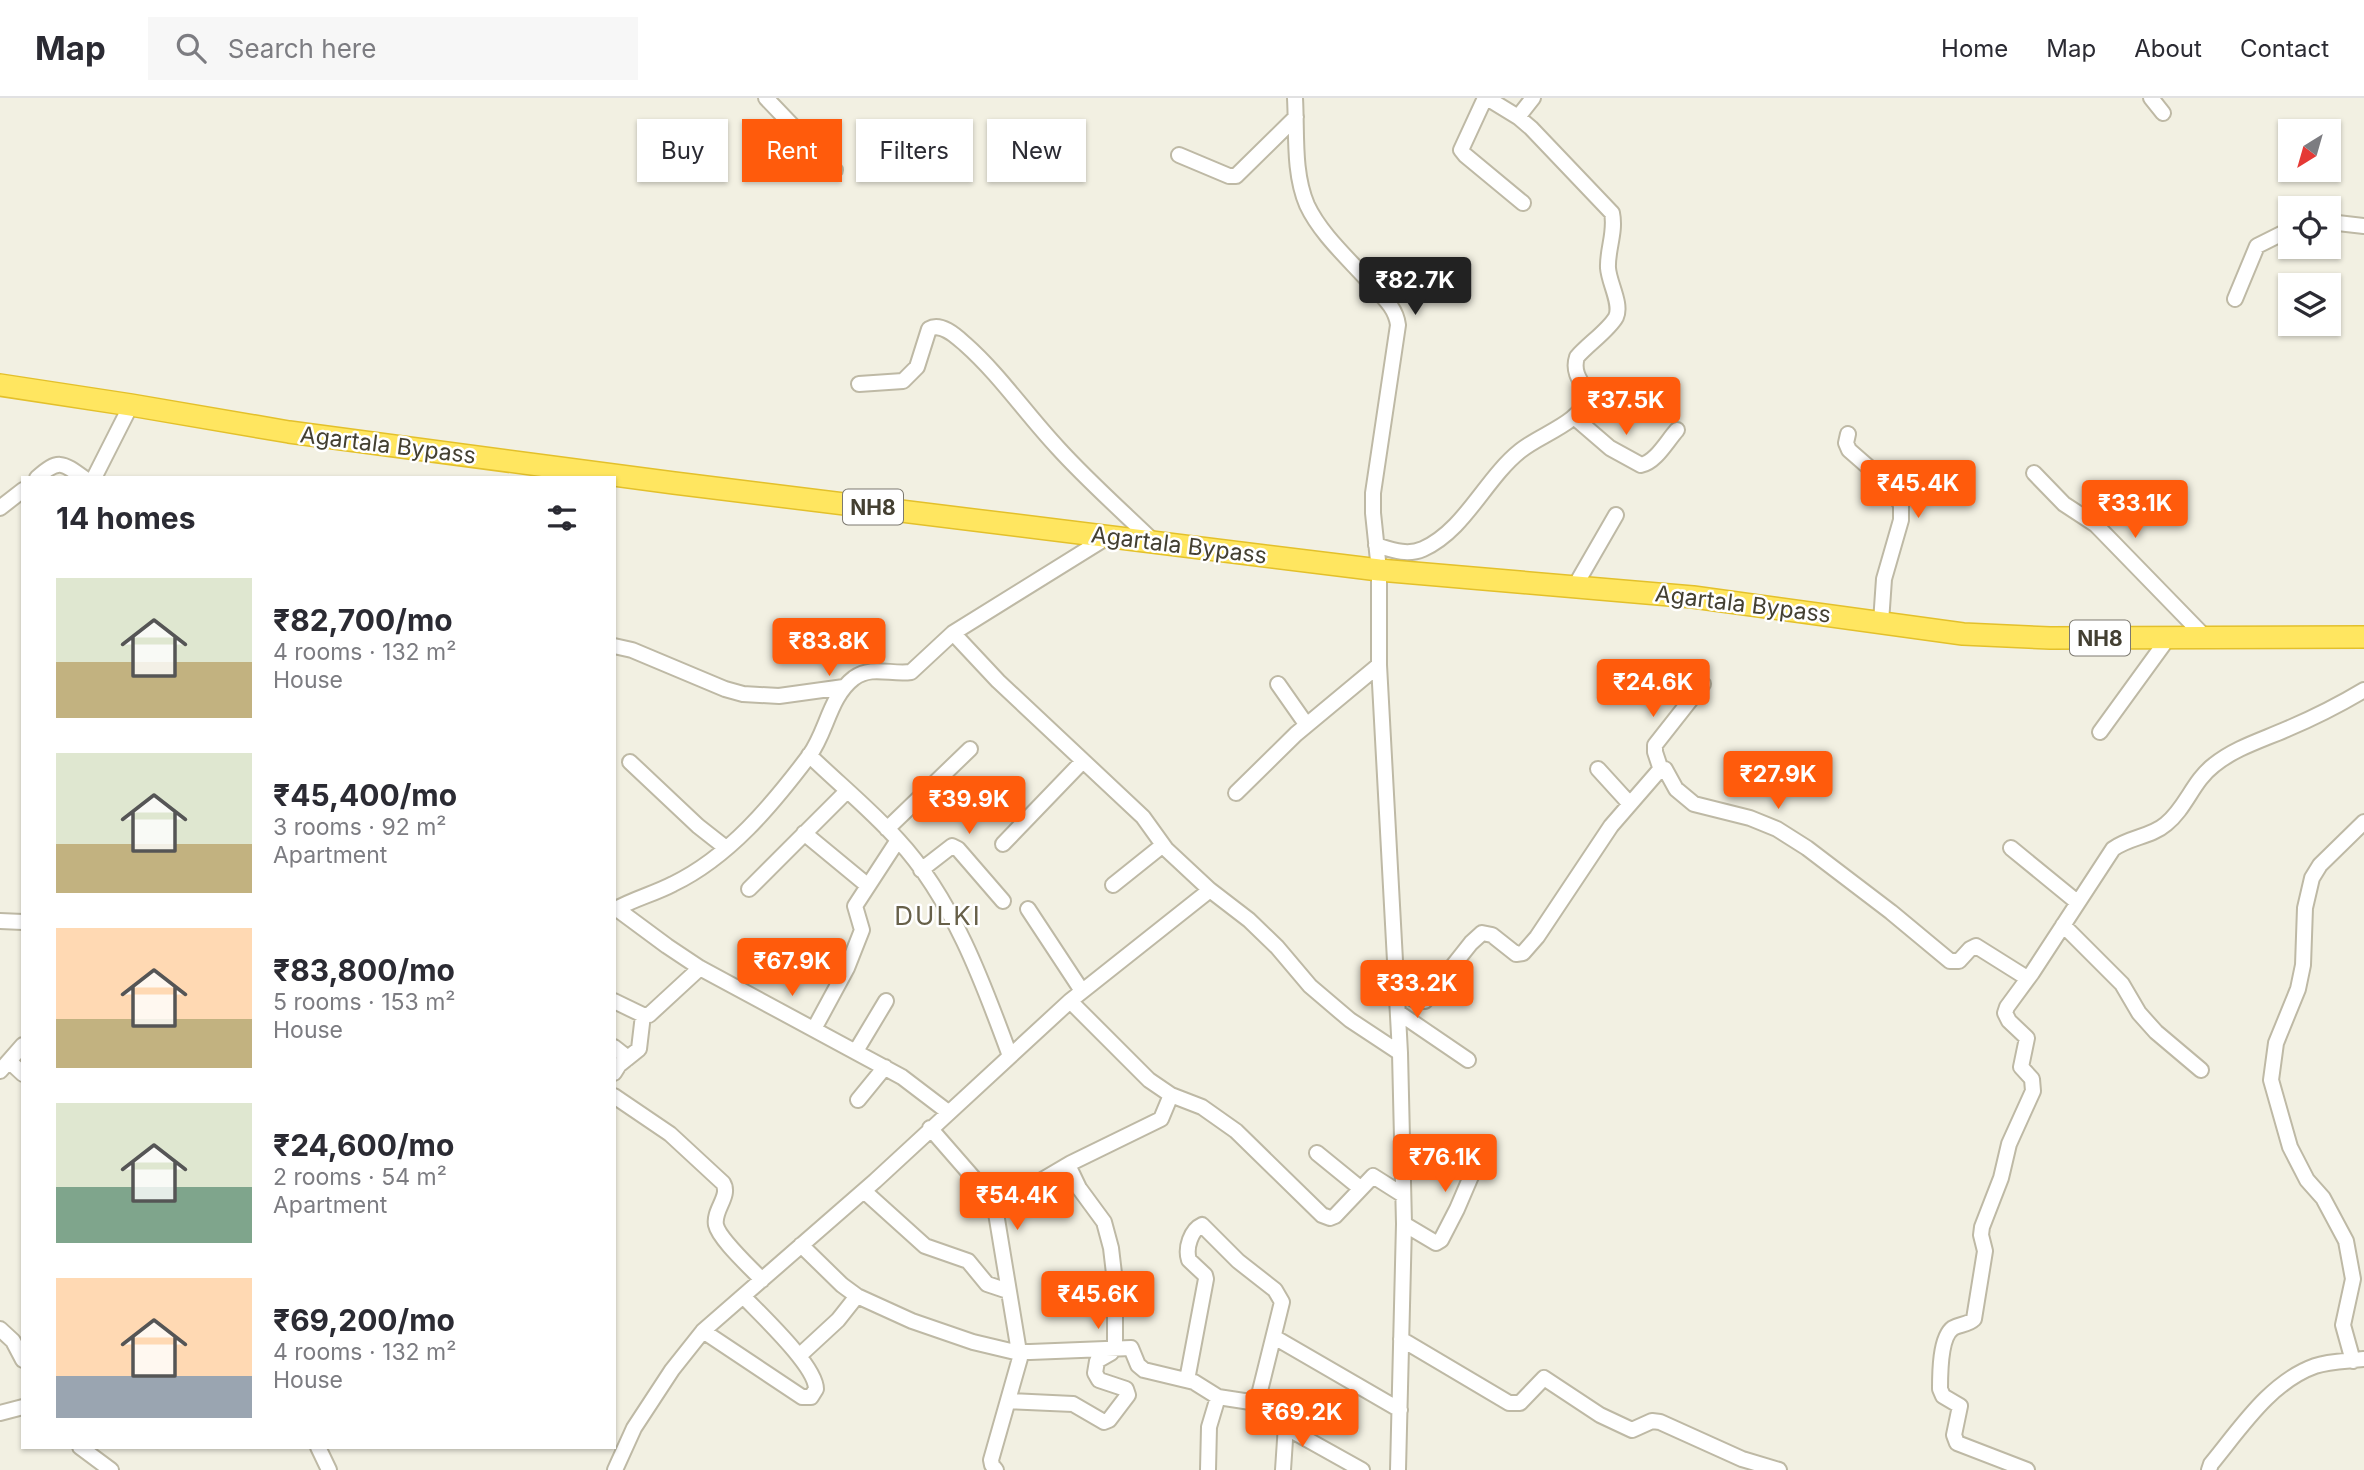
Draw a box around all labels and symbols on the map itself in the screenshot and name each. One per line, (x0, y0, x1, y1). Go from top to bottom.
north arrow (2278, 119, 2342, 182)
pin: ₹82.7K (1358, 258, 1472, 317)
pin: ₹37.5K (1569, 378, 1683, 437)
street label: Agartala Bypass (299, 420, 477, 470)
pin: ₹45.4K (1861, 460, 1975, 520)
pin: ₹33.1K (2078, 480, 2192, 540)
road number: NH8 (843, 490, 903, 524)
street label: Agartala Bypass (1090, 520, 1268, 570)
street label: Agartala Bypass (1654, 579, 1832, 629)
pin: ₹83.8K (772, 618, 886, 678)
road number: NH8 (2070, 620, 2130, 656)
pin: ₹24.6K (1596, 660, 1710, 719)
pin: ₹27.9K (1721, 752, 1835, 811)
pin: ₹39.9K (912, 776, 1026, 836)
district label: DULKI (894, 900, 982, 931)
pin: ₹67.9K (735, 939, 849, 998)
pin: ₹33.2K (1360, 960, 1474, 1020)
pin: ₹76.1K (1388, 1134, 1502, 1194)
pin: ₹54.4K (960, 1172, 1074, 1232)
pin: ₹45.6K (1041, 1272, 1155, 1331)
pin: ₹69.2K (1245, 1390, 1359, 1449)

